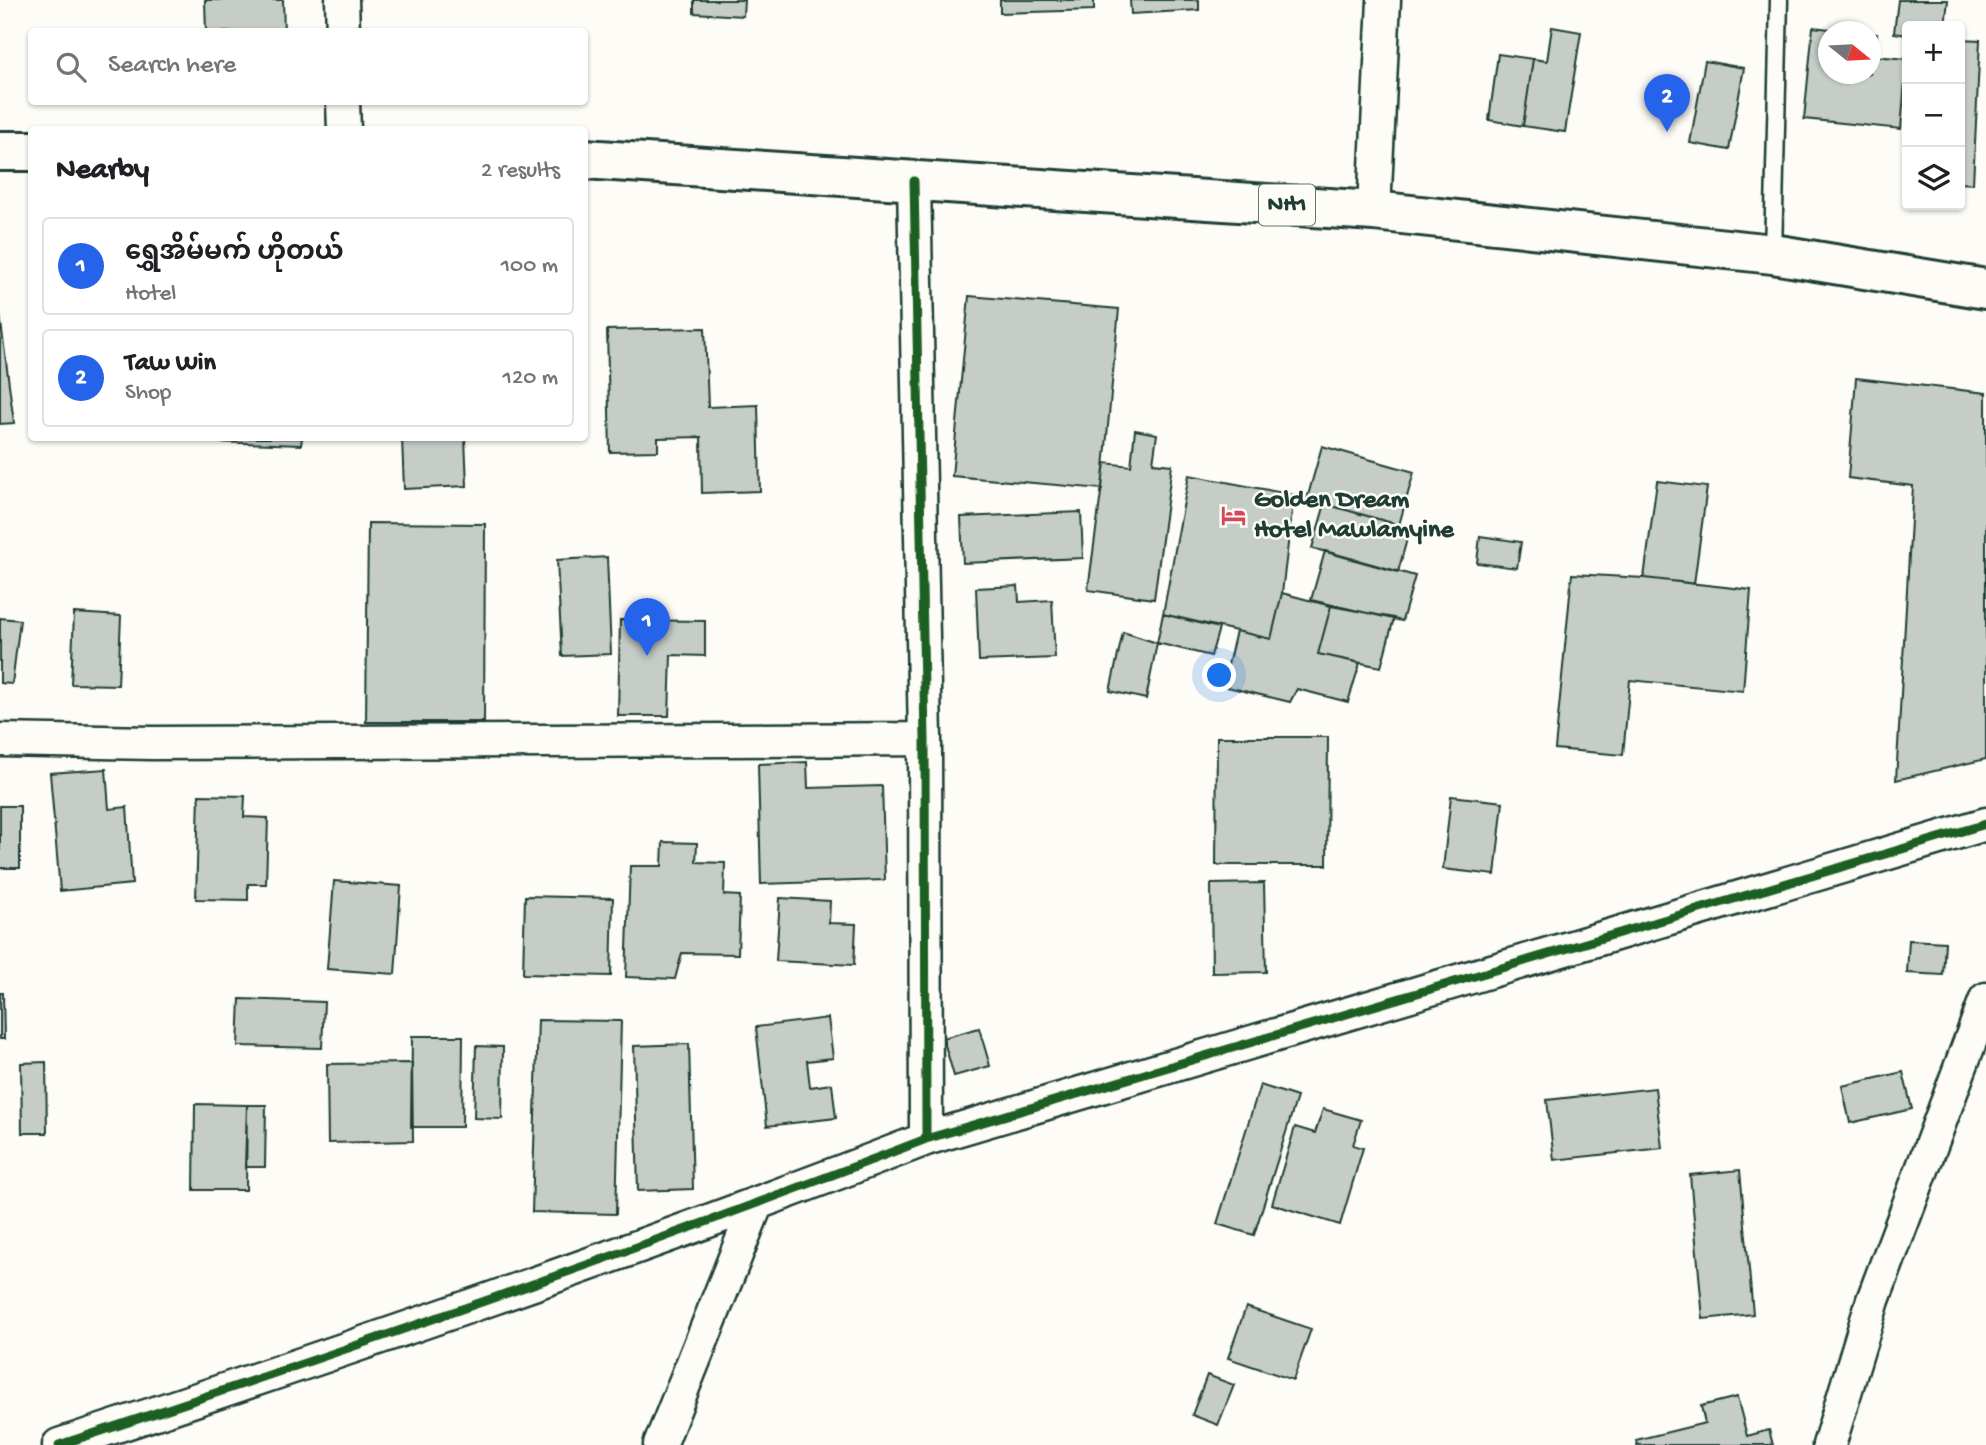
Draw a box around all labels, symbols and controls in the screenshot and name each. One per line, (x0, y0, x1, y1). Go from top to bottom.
north arrow (1818, 21, 1881, 84)
map controls (1902, 21, 1965, 210)
button: + (1902, 21, 1965, 84)
search box (28, 28, 588, 105)
icon: search (52, 48, 90, 86)
text: Search here (108, 51, 236, 82)
pin: 2 (1644, 74, 1690, 132)
button: − (1902, 84, 1965, 147)
button: layers (1902, 147, 1965, 210)
text: Nearby (56, 154, 149, 189)
text: 2 results (481, 158, 560, 185)
road number: NH1 (1259, 184, 1315, 226)
text: ရွှေအိမ်မက် ဟိုတယ် (125, 239, 344, 270)
text: 1 (76, 253, 86, 280)
text: 100 m (501, 253, 558, 280)
text: Hotel (125, 281, 176, 308)
text: Taw Win (125, 349, 216, 380)
text: 2 (75, 365, 87, 392)
text: 120 m (503, 365, 558, 392)
text: Shop (125, 380, 171, 407)
place label: Golden Dream Hotel Mawlamyine (1254, 486, 1455, 547)
hotel icon: Golden Dream Hotel Mawlamyine (1220, 502, 1248, 530)
pin: 1 (624, 598, 670, 656)
your location (1202, 658, 1236, 692)

